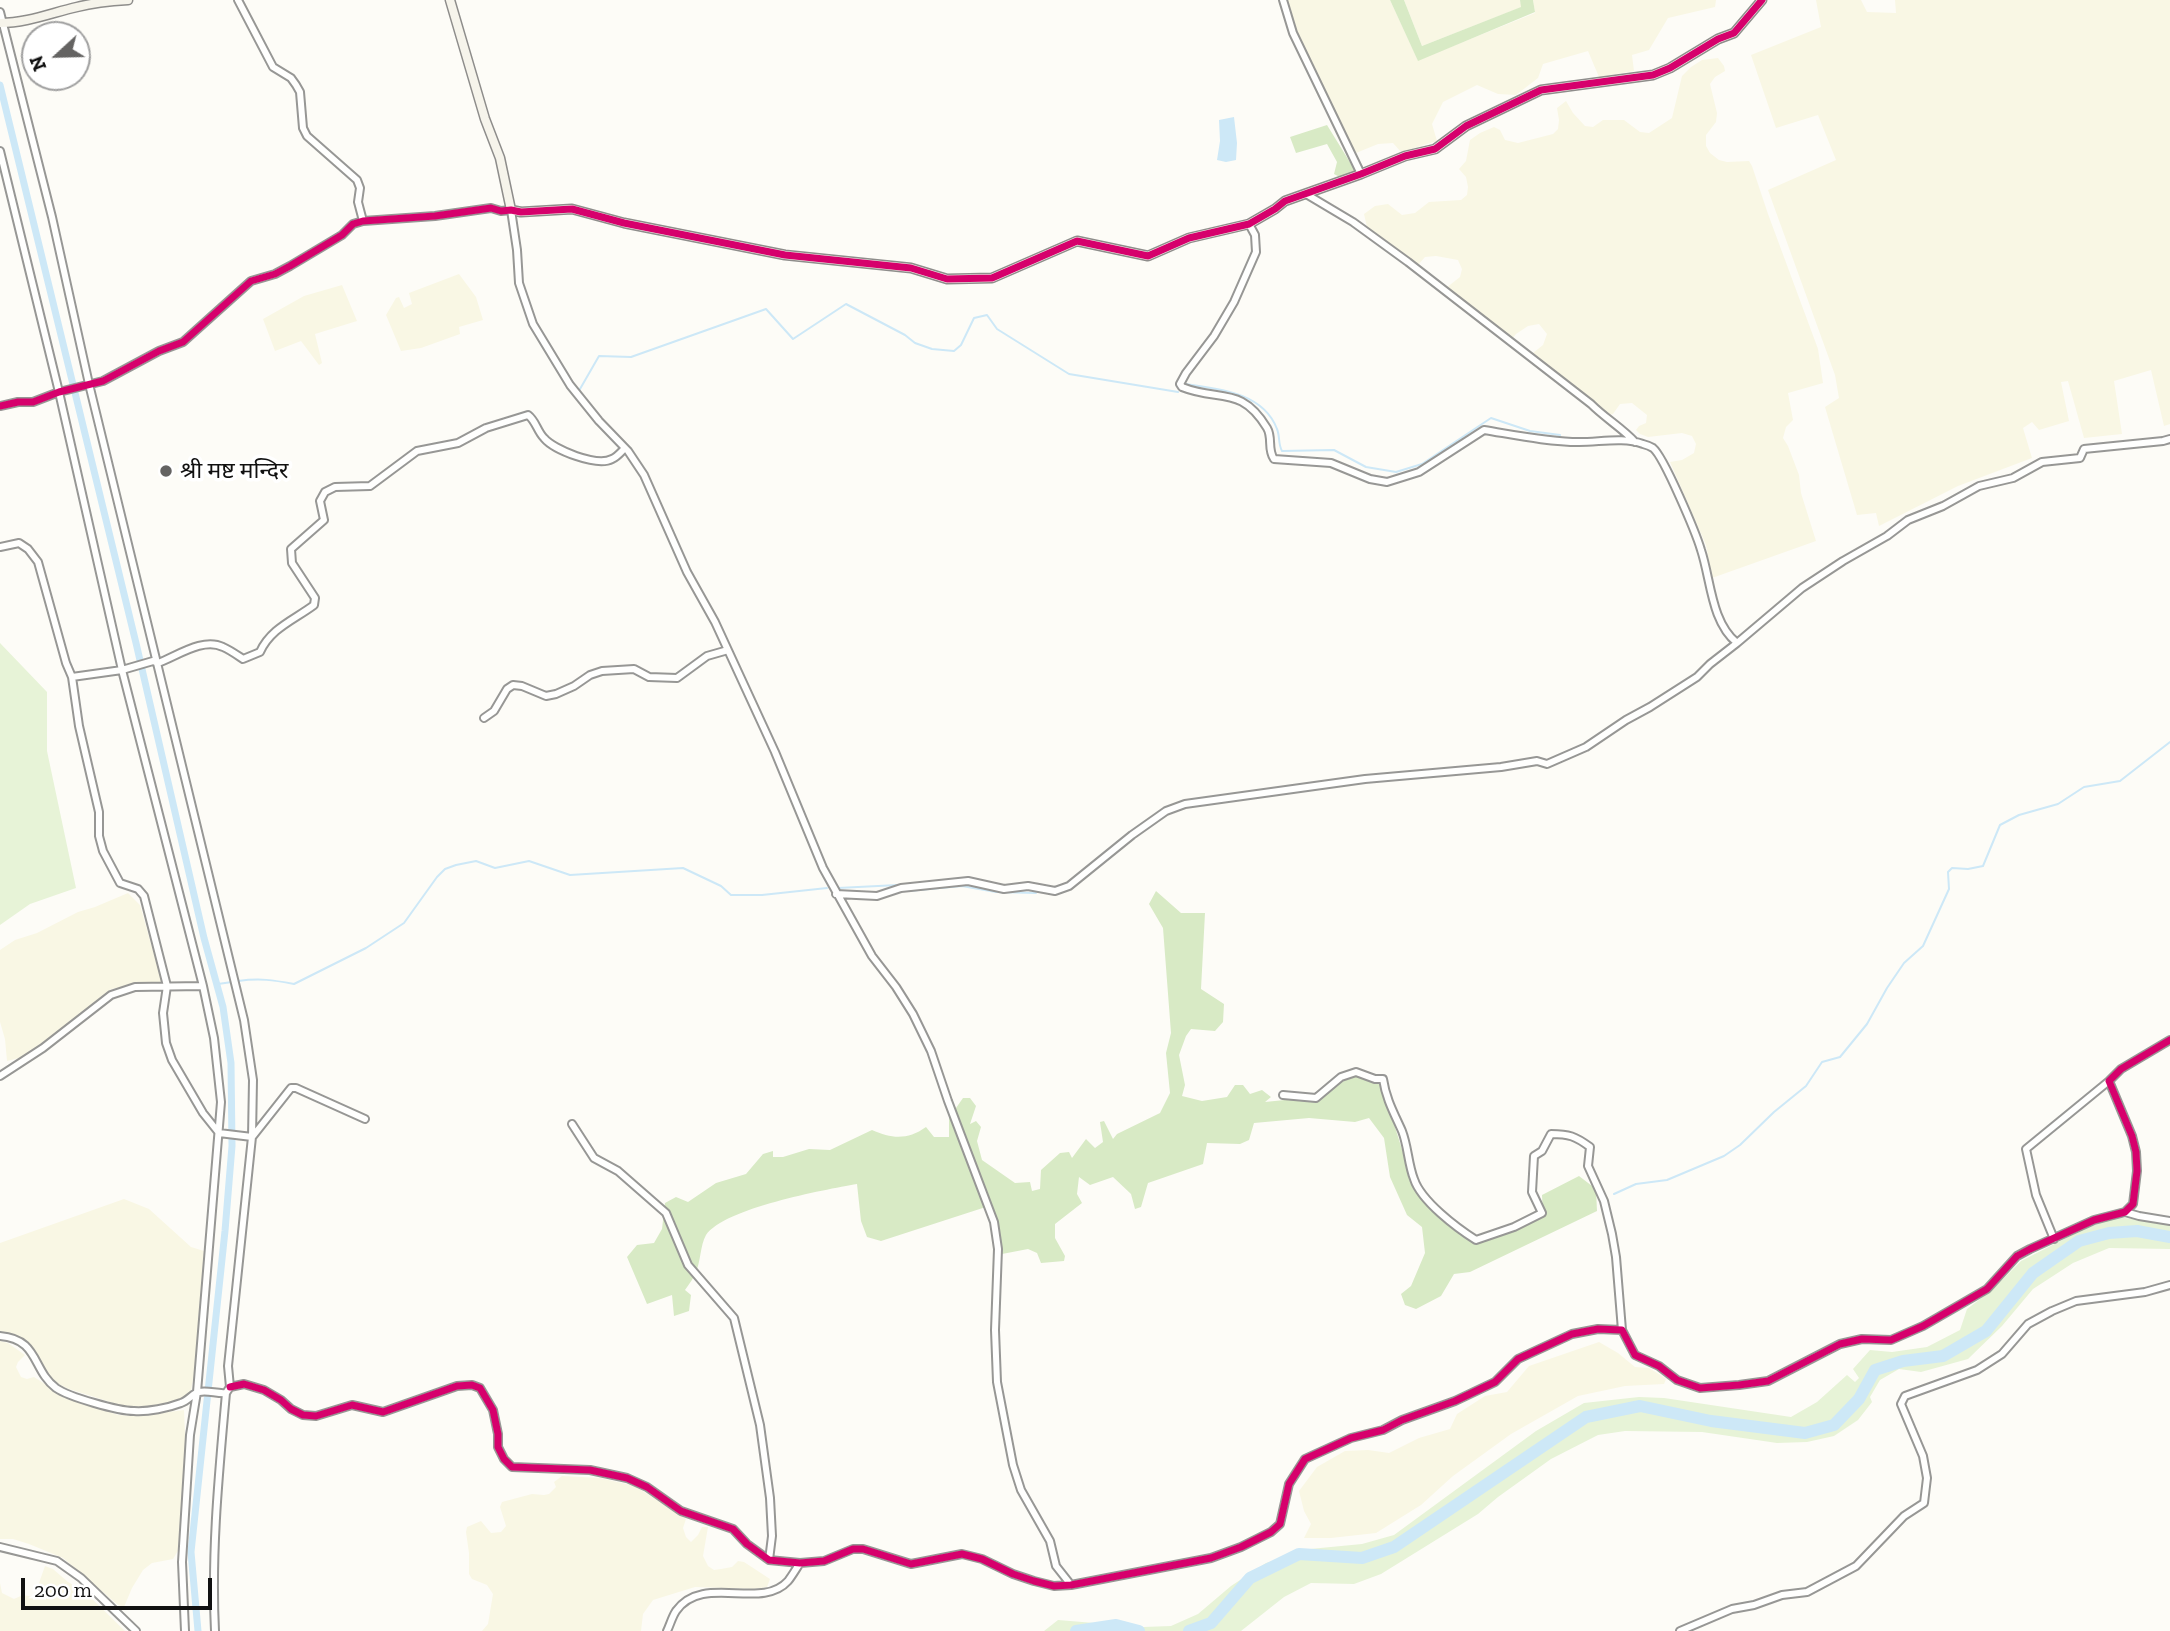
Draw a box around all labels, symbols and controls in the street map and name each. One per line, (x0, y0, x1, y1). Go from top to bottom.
north arrow (21, 21, 91, 91)
text: N (25, 52, 51, 74)
place label: श्री मष्ट मन्दिर (180, 457, 288, 485)
marker: श्री मष्ट मन्दिर (158, 463, 174, 479)
scale bar (24, 1564, 215, 1608)
text: 200 m (34, 1577, 92, 1602)

